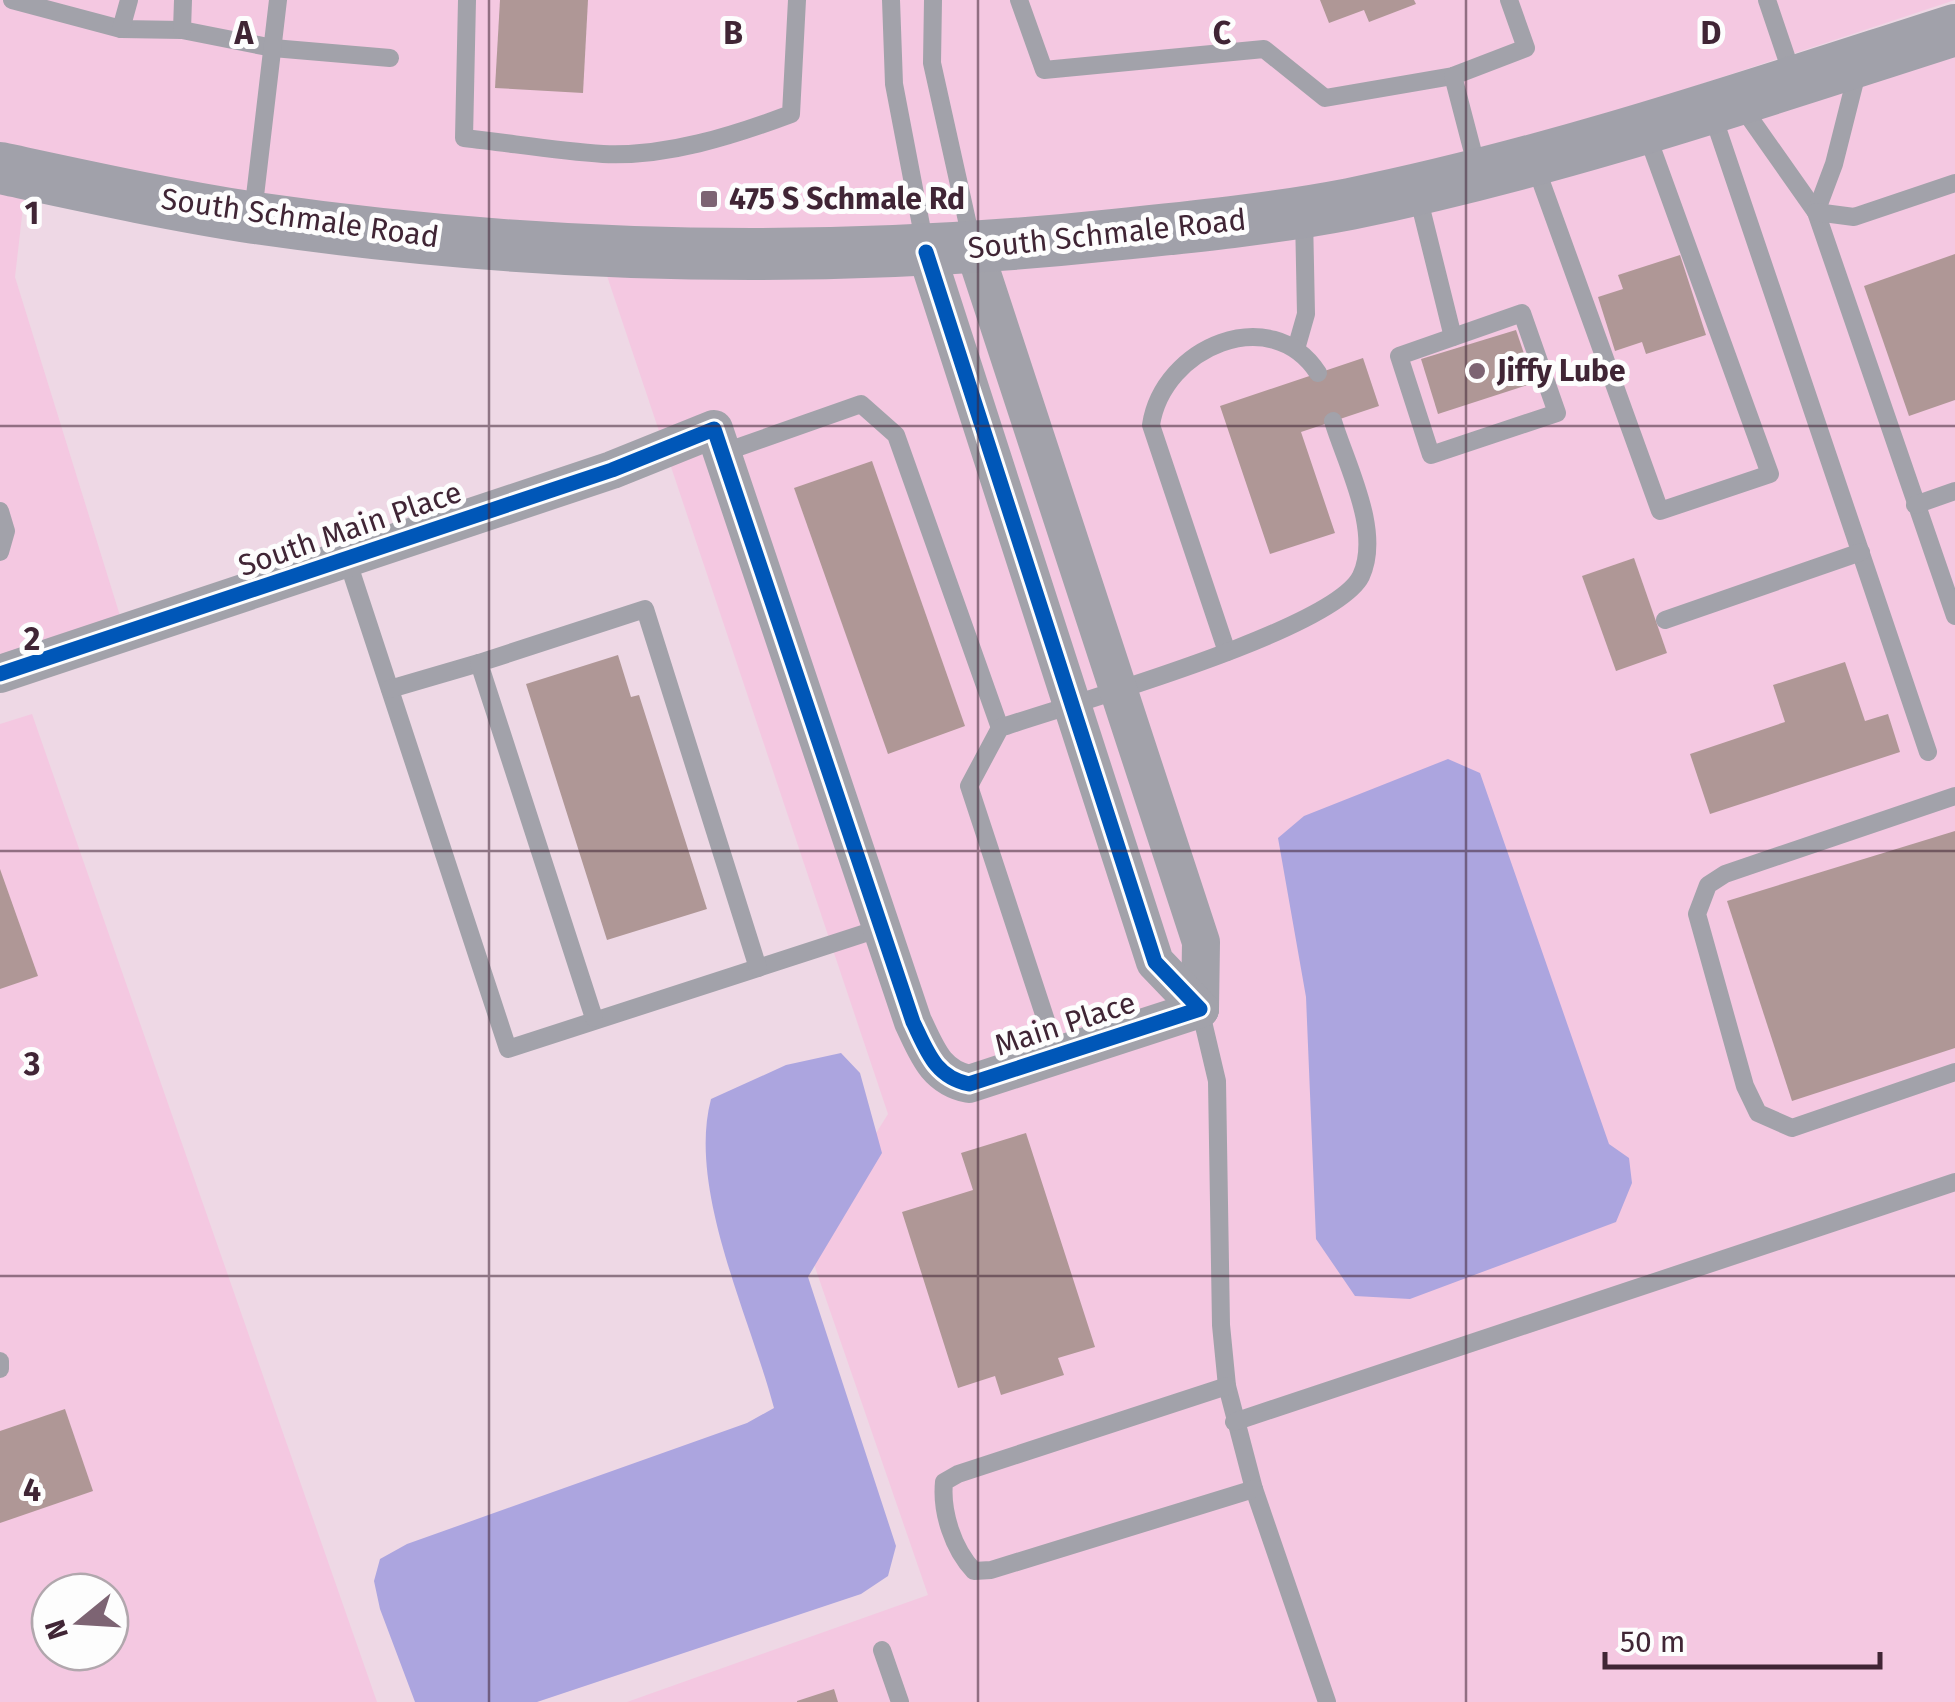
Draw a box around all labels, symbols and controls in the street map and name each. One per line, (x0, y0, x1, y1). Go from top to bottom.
text: A (234, 14, 255, 52)
text: B (723, 14, 743, 52)
text: C (1213, 14, 1232, 52)
text: D (1701, 14, 1721, 52)
street label: South Schmale Road (159, 181, 441, 255)
place label: 475 S Schmale Rd (729, 181, 965, 217)
marker: 475 S Schmale Rd (698, 188, 720, 210)
text: 1 (25, 194, 39, 232)
street label: South Schmale Road (966, 201, 1248, 267)
place label: Jiffy Lube (1496, 353, 1626, 389)
marker: Jiffy Lube (1466, 360, 1488, 382)
street label: South Main Place (234, 474, 466, 584)
text: 2 (24, 620, 40, 658)
street label: Main Place (990, 984, 1140, 1064)
text: 3 (23, 1045, 40, 1083)
text: 4 (23, 1471, 41, 1509)
north arrow (30, 1572, 130, 1672)
scale bar (1605, 1607, 1880, 1669)
text: N (38, 1616, 75, 1644)
text: 50 m (1620, 1624, 1685, 1660)

